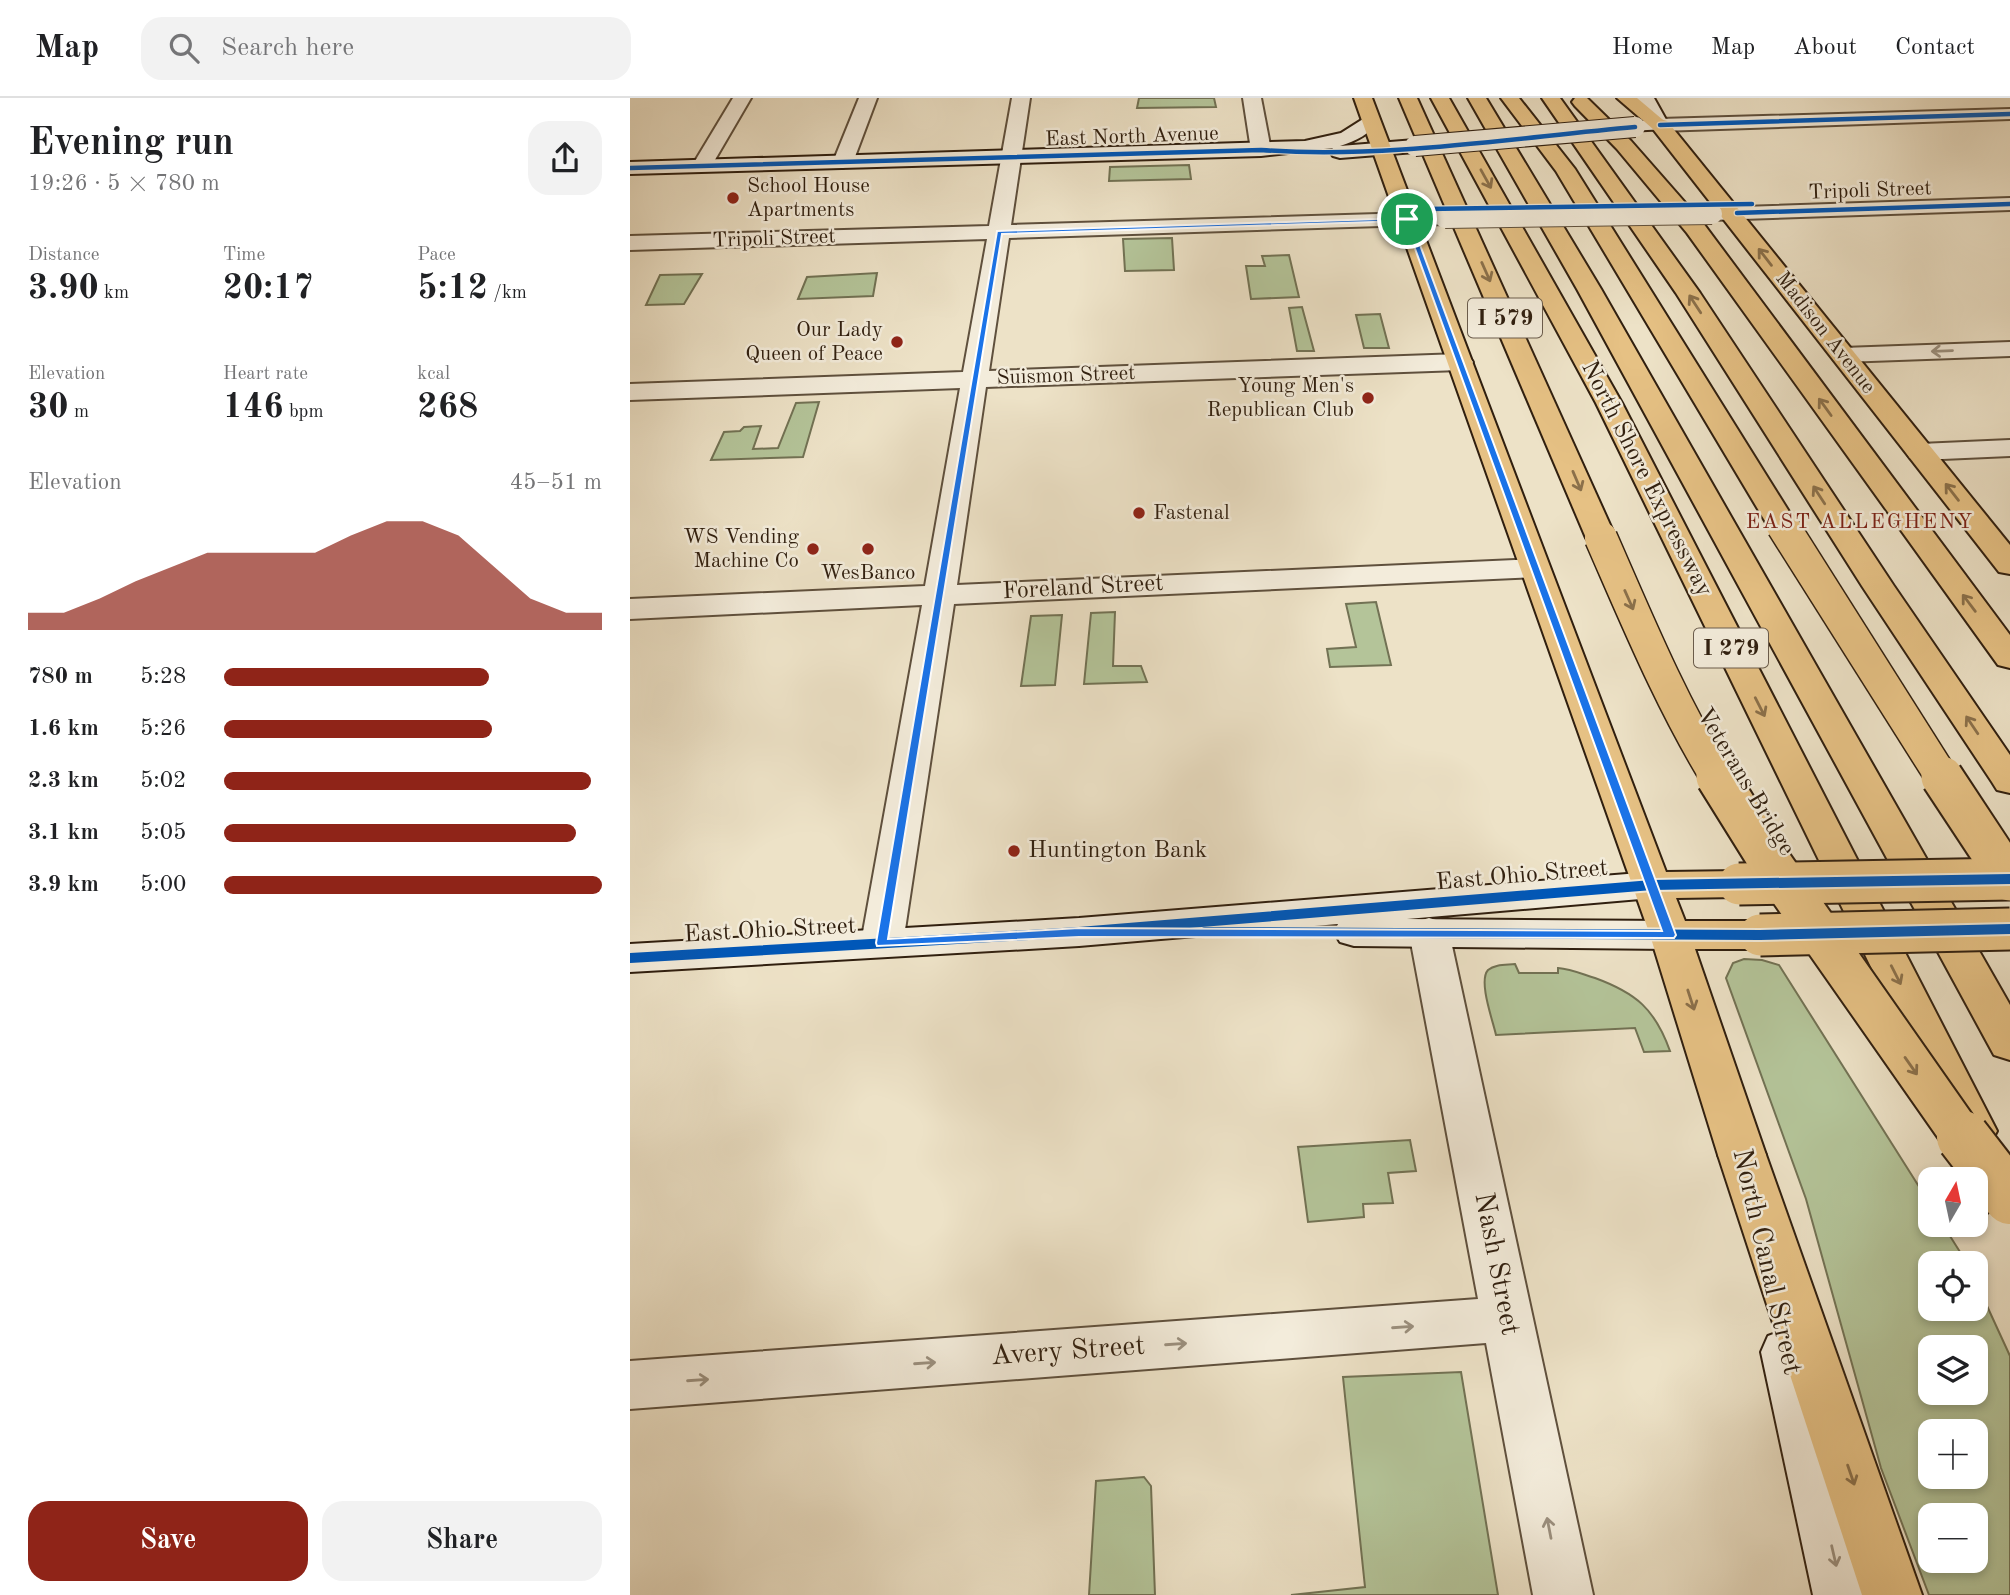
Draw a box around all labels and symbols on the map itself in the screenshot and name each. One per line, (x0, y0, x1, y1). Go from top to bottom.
street label: East North Avenue (1045, 123, 1219, 151)
one-way arrow (1480, 168, 1493, 189)
place label: School House Apartments (747, 176, 870, 221)
street label: Tripoli Street (1808, 178, 1932, 204)
pin (1377, 189, 1437, 249)
marker: School House Apartments (725, 190, 741, 206)
street label: Tripoli Street (712, 226, 836, 252)
one-way arrow (1757, 248, 1773, 266)
one-way arrow (1480, 261, 1493, 283)
street label: Madison Avenue (1771, 268, 1879, 398)
one-way arrow (1688, 295, 1702, 314)
road number: I 579 (1468, 298, 1542, 338)
place label: Our Lady Queen of Peace (745, 320, 883, 365)
marker: Our Lady Queen of Peace (889, 334, 905, 350)
one-way arrow (1931, 345, 1954, 358)
street label: North Shore Expressway (1576, 357, 1716, 601)
street label: Suismon Street (996, 363, 1136, 389)
place label: Young Men's Republican Club (1207, 376, 1354, 421)
marker: Young Men's Republican Club (1360, 390, 1376, 406)
one-way arrow (1818, 398, 1833, 417)
one-way arrow (1571, 470, 1584, 491)
one-way arrow (1945, 484, 1960, 502)
one-way arrow (1811, 486, 1826, 505)
place label: Fastenal (1153, 503, 1230, 524)
marker: Fastenal (1131, 505, 1147, 521)
district label: EAST ALLEGHENY (1746, 512, 1974, 533)
place label: WS Vending Machine Co (683, 527, 800, 572)
marker: WS Vending Machine Co (805, 541, 821, 557)
marker: WesBanco (860, 541, 876, 557)
place label: WesBanco (821, 563, 915, 584)
street label: Foreland Street (1002, 572, 1164, 604)
one-way arrow (1623, 589, 1636, 611)
one-way arrow (1962, 594, 1977, 613)
road number: I 279 (1694, 628, 1768, 668)
one-way arrow (1754, 696, 1768, 717)
street label: Veterans Bridge (1691, 704, 1799, 860)
one-way arrow (1965, 716, 1979, 735)
place label: Huntington Bank (1028, 839, 1207, 863)
marker: Huntington Bank (1006, 843, 1022, 859)
street label: East Ohio Street (1435, 857, 1609, 895)
street label: East Ohio Street (683, 915, 857, 947)
one-way arrow (1890, 964, 1904, 985)
one-way arrow (1685, 989, 1698, 1011)
one-way arrow (1904, 1056, 1918, 1075)
street label: North Canal Street (1726, 1146, 1806, 1378)
north arrow (1918, 1167, 1988, 1237)
street label: Nash Street (1468, 1190, 1524, 1338)
one-way arrow (1391, 1320, 1414, 1333)
street label: Avery Street (990, 1333, 1146, 1371)
one-way arrow (1164, 1337, 1187, 1350)
one-way arrow (913, 1356, 936, 1369)
one-way arrow (686, 1373, 709, 1386)
one-way arrow (1846, 1463, 1858, 1485)
one-way arrow (1542, 1517, 1555, 1540)
one-way arrow (1828, 1544, 1841, 1567)

